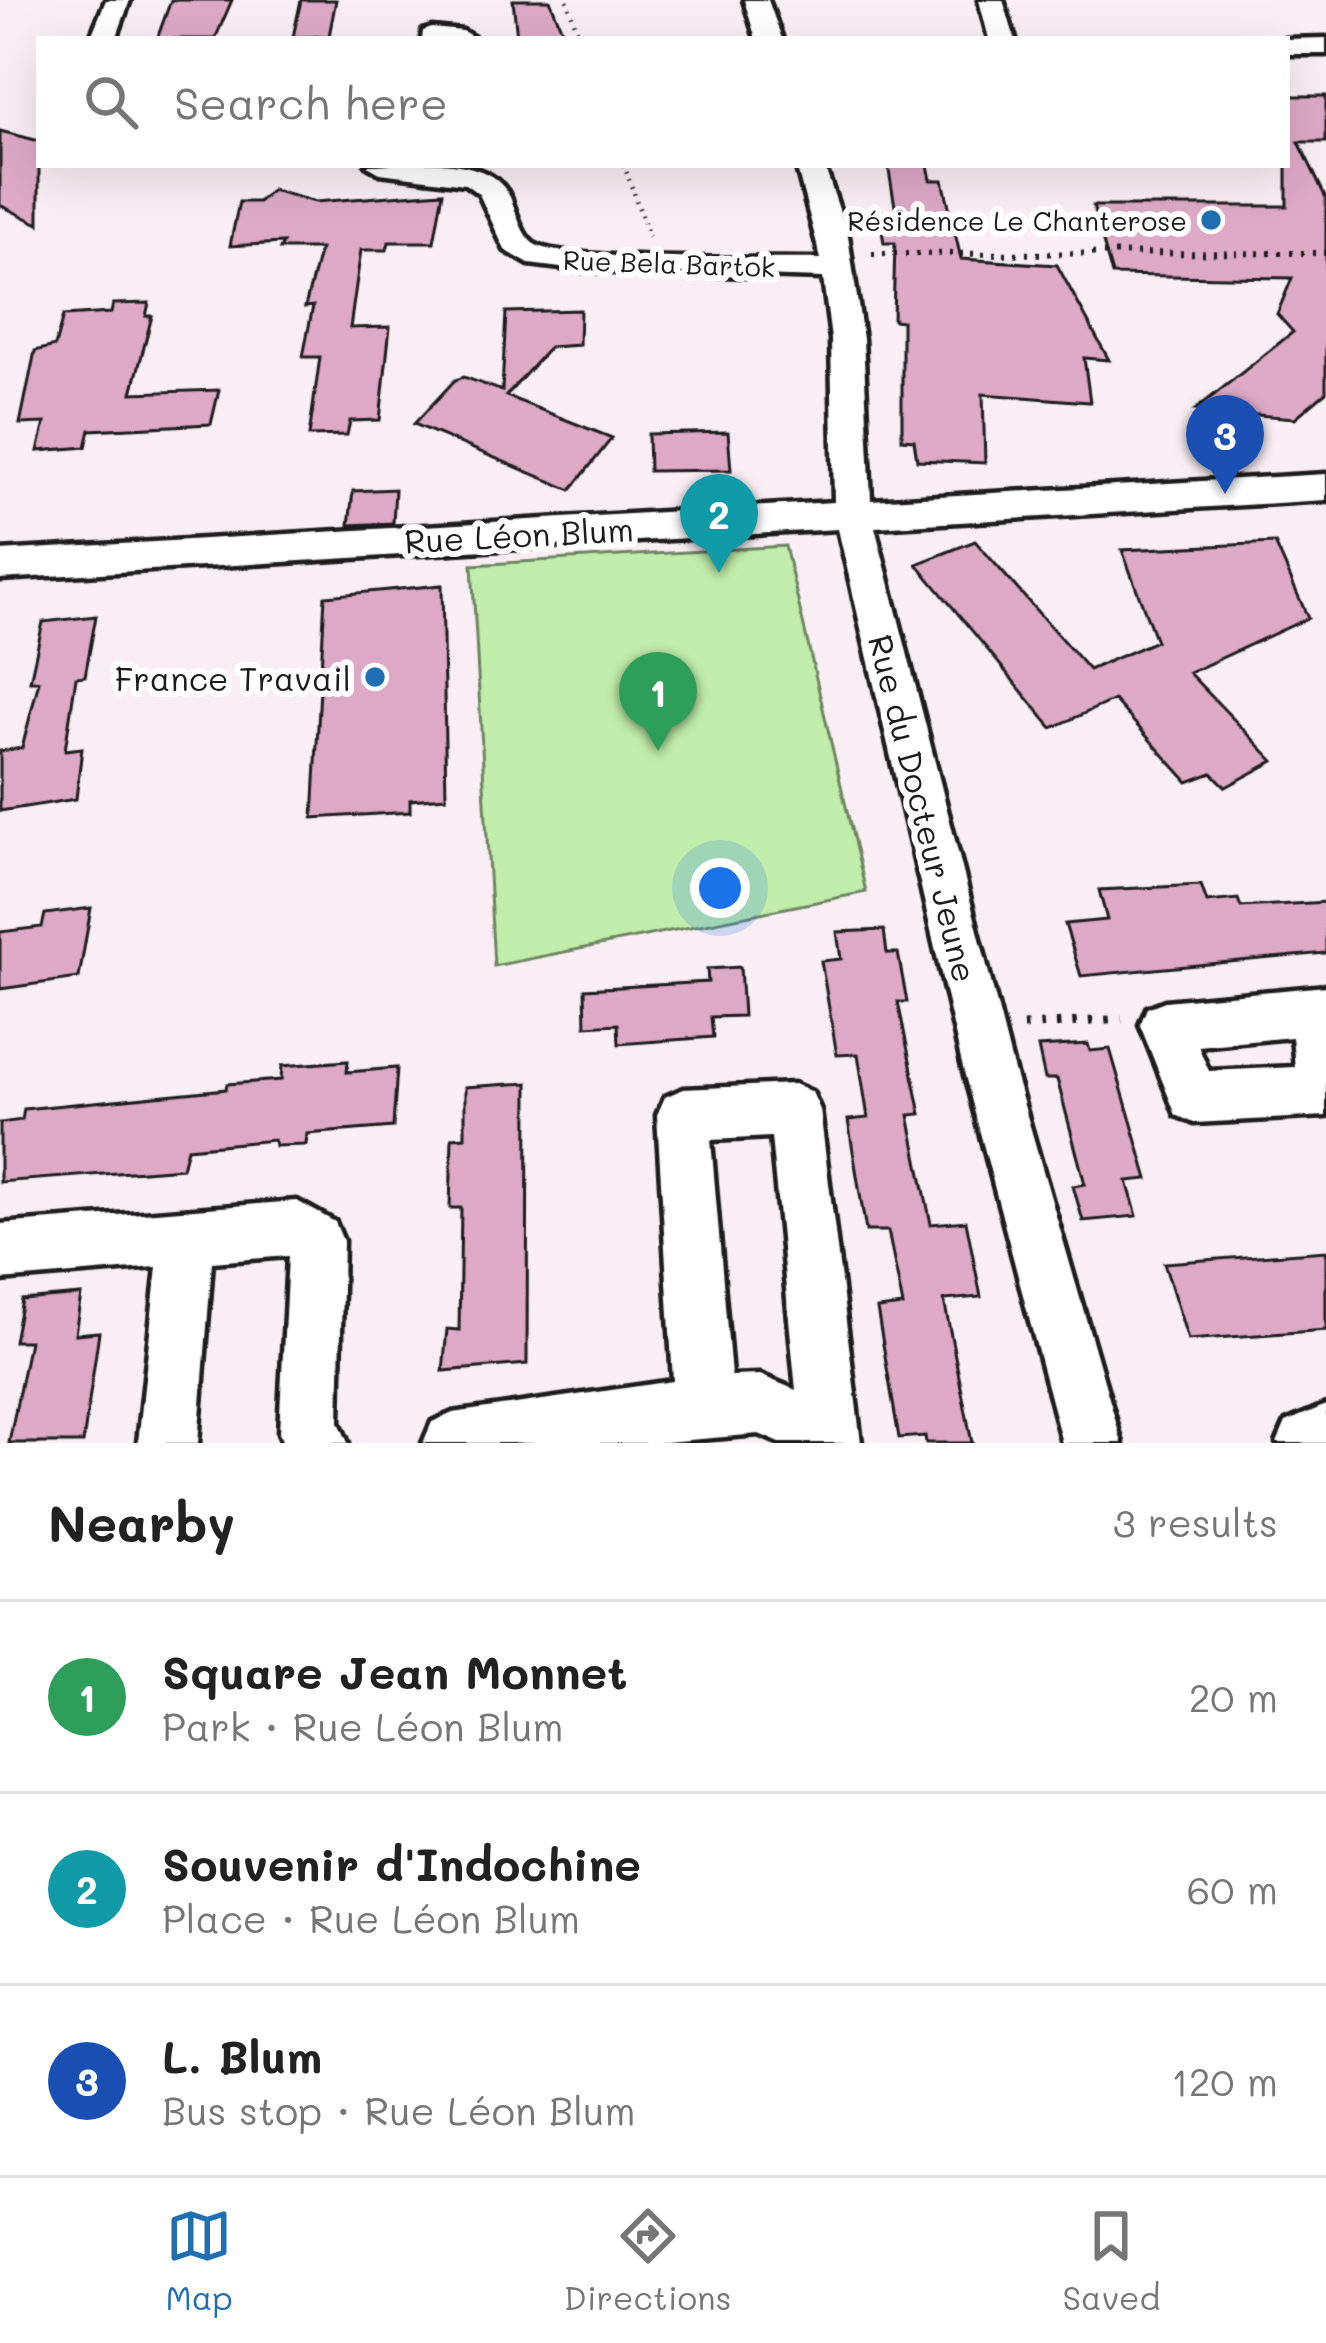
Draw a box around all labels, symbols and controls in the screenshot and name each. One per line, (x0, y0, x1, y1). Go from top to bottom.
search box (36, 36, 1290, 168)
icon: search (78, 69, 144, 135)
text: Search here (174, 73, 448, 131)
place label: Résidence Le Chanterose (847, 203, 1187, 238)
marker: Résidence Le Chanterose (1198, 207, 1224, 233)
street label: Rue Bela Bartok (562, 242, 776, 284)
pin: 3 (1186, 395, 1264, 494)
pin: 2 (680, 474, 758, 573)
street label: Rue Léon Blum (403, 507, 635, 561)
street label: Rue du Docteur Jeune (860, 630, 988, 986)
pin: 1 (619, 652, 697, 751)
place label: France Travail (115, 656, 351, 699)
marker: France Travail (362, 664, 388, 690)
your location (690, 858, 750, 918)
text: Nearby (48, 1488, 235, 1555)
text: 3 results (1113, 1496, 1278, 1547)
text: Square Jean Monnet (162, 1642, 627, 1700)
text: 1 (78, 1671, 96, 1722)
text: 20 m (1189, 1671, 1278, 1722)
text: Park · Rue Léon Blum (162, 1700, 564, 1751)
text: Souvenir d'Indochine (162, 1834, 641, 1892)
text: 2 (76, 1863, 98, 1914)
text: 60 m (1187, 1863, 1278, 1914)
text: Place · Rue Léon Blum (162, 1892, 580, 1943)
text: L. Blum (162, 2026, 322, 2084)
text: 3 (75, 2055, 99, 2106)
text: 120 m (1171, 2055, 1278, 2106)
text: Bus stop · Rue Léon Blum (162, 2084, 636, 2135)
tab: Map (166, 2203, 233, 2318)
tab: Directions (564, 2203, 731, 2318)
tab: Saved (1063, 2203, 1160, 2318)

